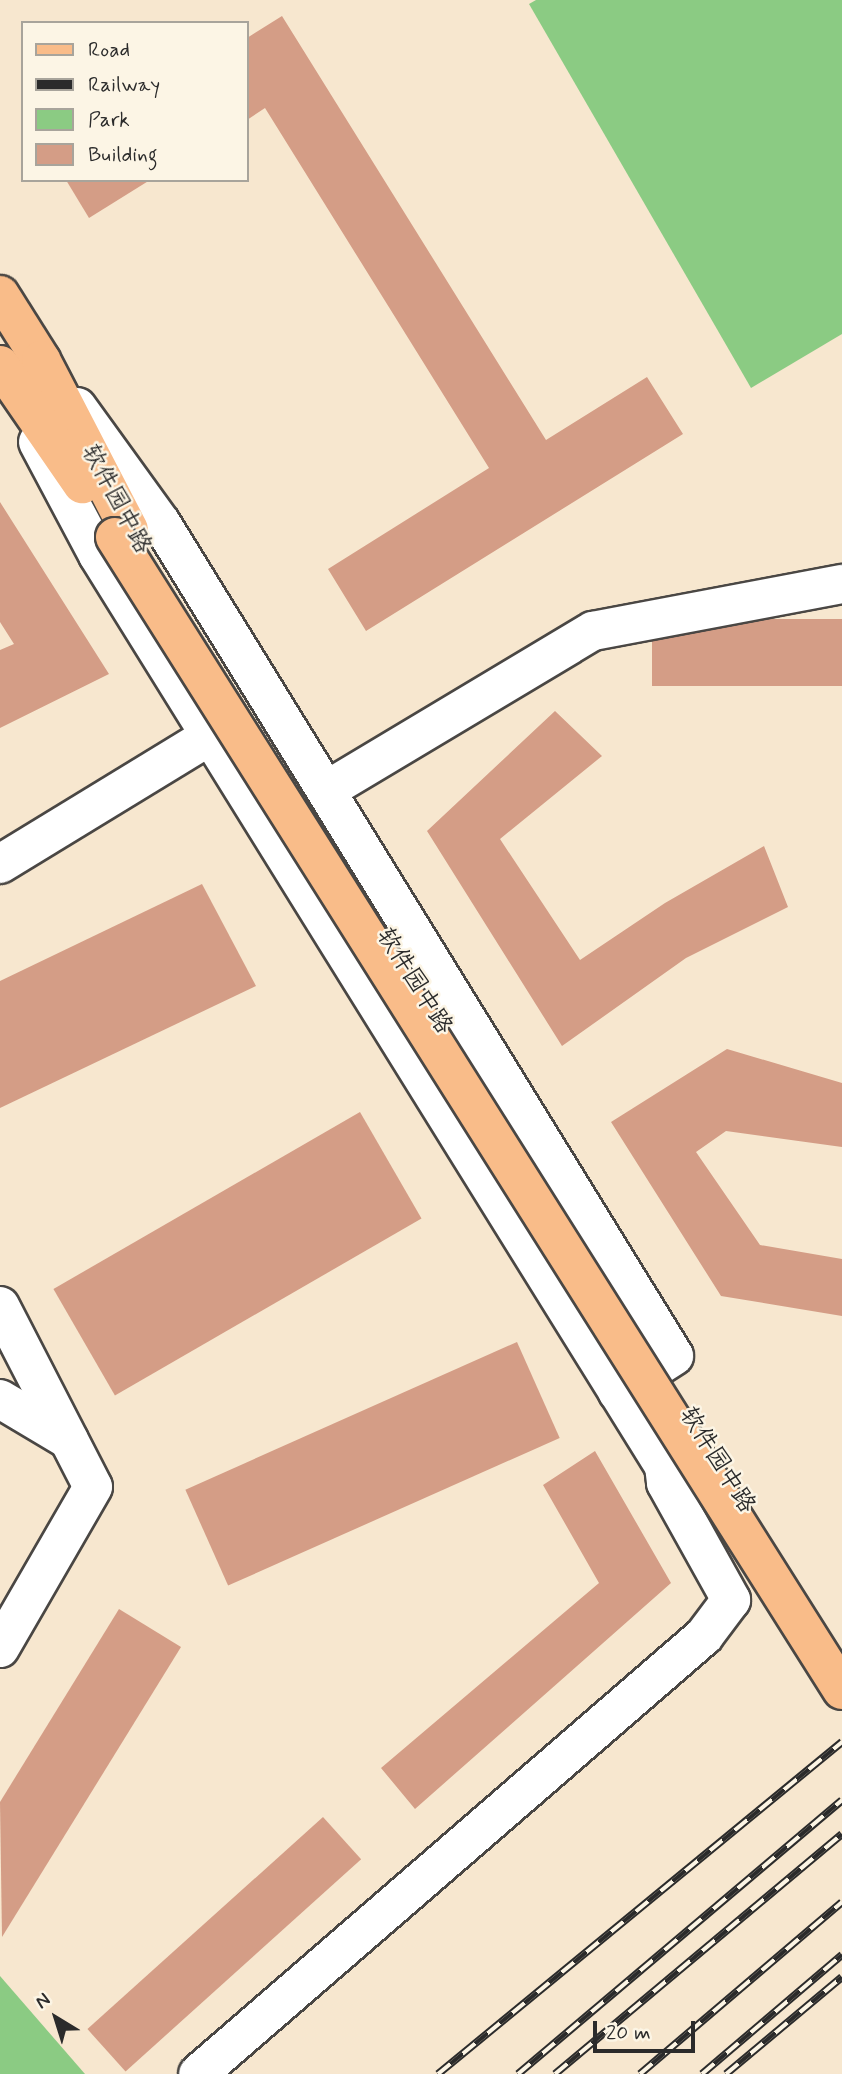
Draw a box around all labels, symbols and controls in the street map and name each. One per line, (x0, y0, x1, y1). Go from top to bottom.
legend (21, 21, 248, 182)
text: Road (88, 36, 130, 64)
text: Railway (88, 71, 160, 99)
text: Park (88, 106, 130, 134)
text: Building (88, 141, 158, 169)
street label: 软件园中路 (75, 439, 157, 559)
street label: 软件园中路 (370, 922, 458, 1040)
street label: 软件园中路 (673, 1401, 761, 1519)
north arrow (21, 1983, 91, 2053)
text: N (30, 1987, 55, 2015)
scale bar (597, 2008, 698, 2052)
text: 20 m (606, 2019, 651, 2047)

